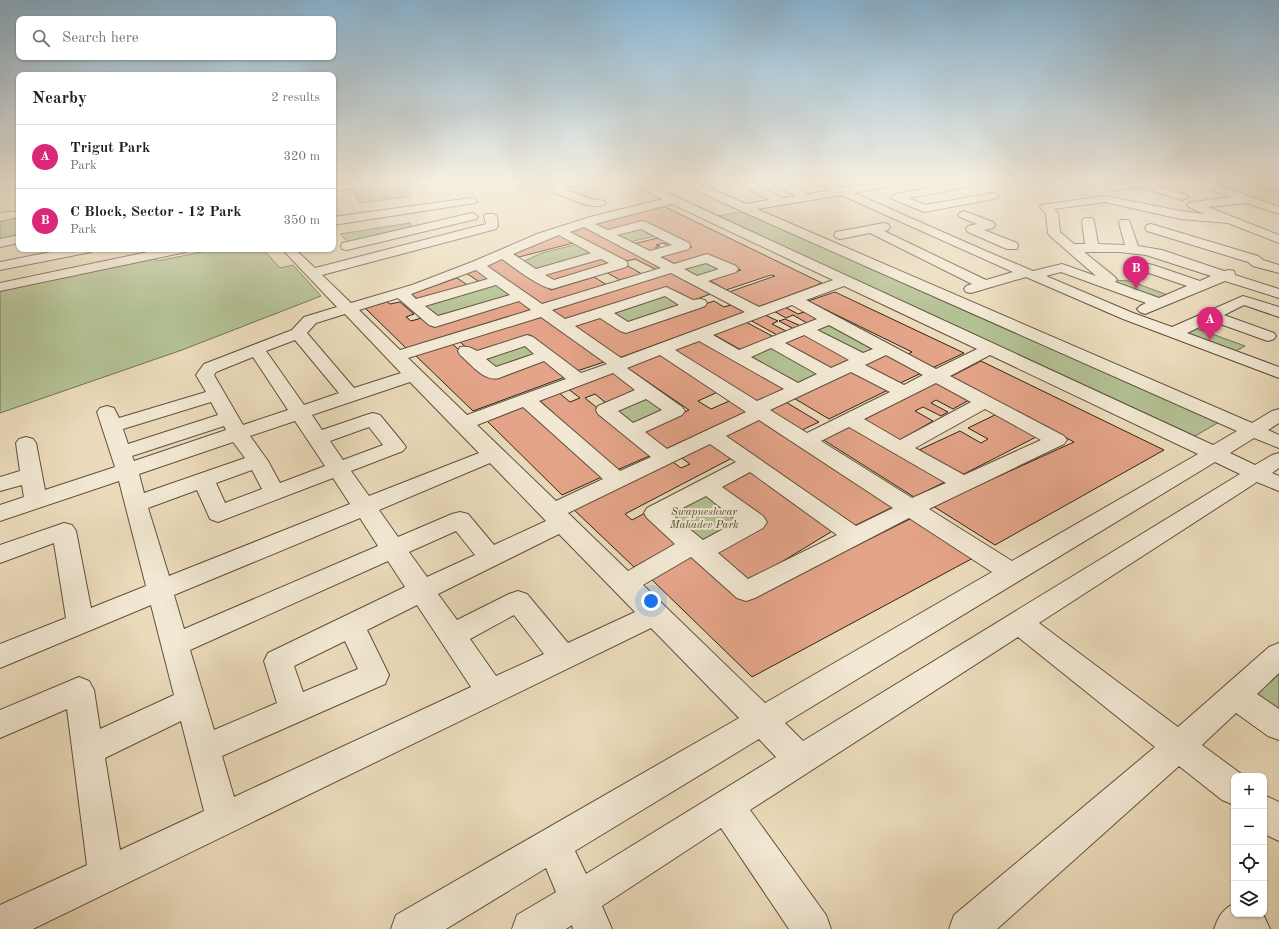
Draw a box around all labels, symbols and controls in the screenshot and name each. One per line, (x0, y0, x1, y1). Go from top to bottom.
search box (16, 16, 336, 60)
icon: search (30, 27, 52, 49)
text: Search here (62, 31, 139, 46)
text: Nearby (32, 90, 87, 107)
text: 2 results (271, 91, 320, 104)
text: Trigut Park (70, 141, 150, 156)
text: A (40, 150, 50, 163)
text: 320 m (283, 150, 320, 163)
text: Park (70, 159, 97, 172)
text: C Block, Sector - 12 Park (70, 205, 242, 220)
text: B (40, 214, 50, 227)
text: 350 m (283, 214, 320, 227)
text: Park (70, 223, 97, 236)
pin: B (1123, 256, 1149, 289)
pin: A (1197, 307, 1223, 340)
park label: Swapneshwar Mahadev Park (669, 507, 739, 531)
your location (641, 591, 661, 611)
map controls (1231, 773, 1267, 917)
button: + (1231, 773, 1267, 809)
button: − (1231, 809, 1267, 845)
button: locate (1231, 845, 1267, 881)
button: layers (1231, 881, 1267, 917)

